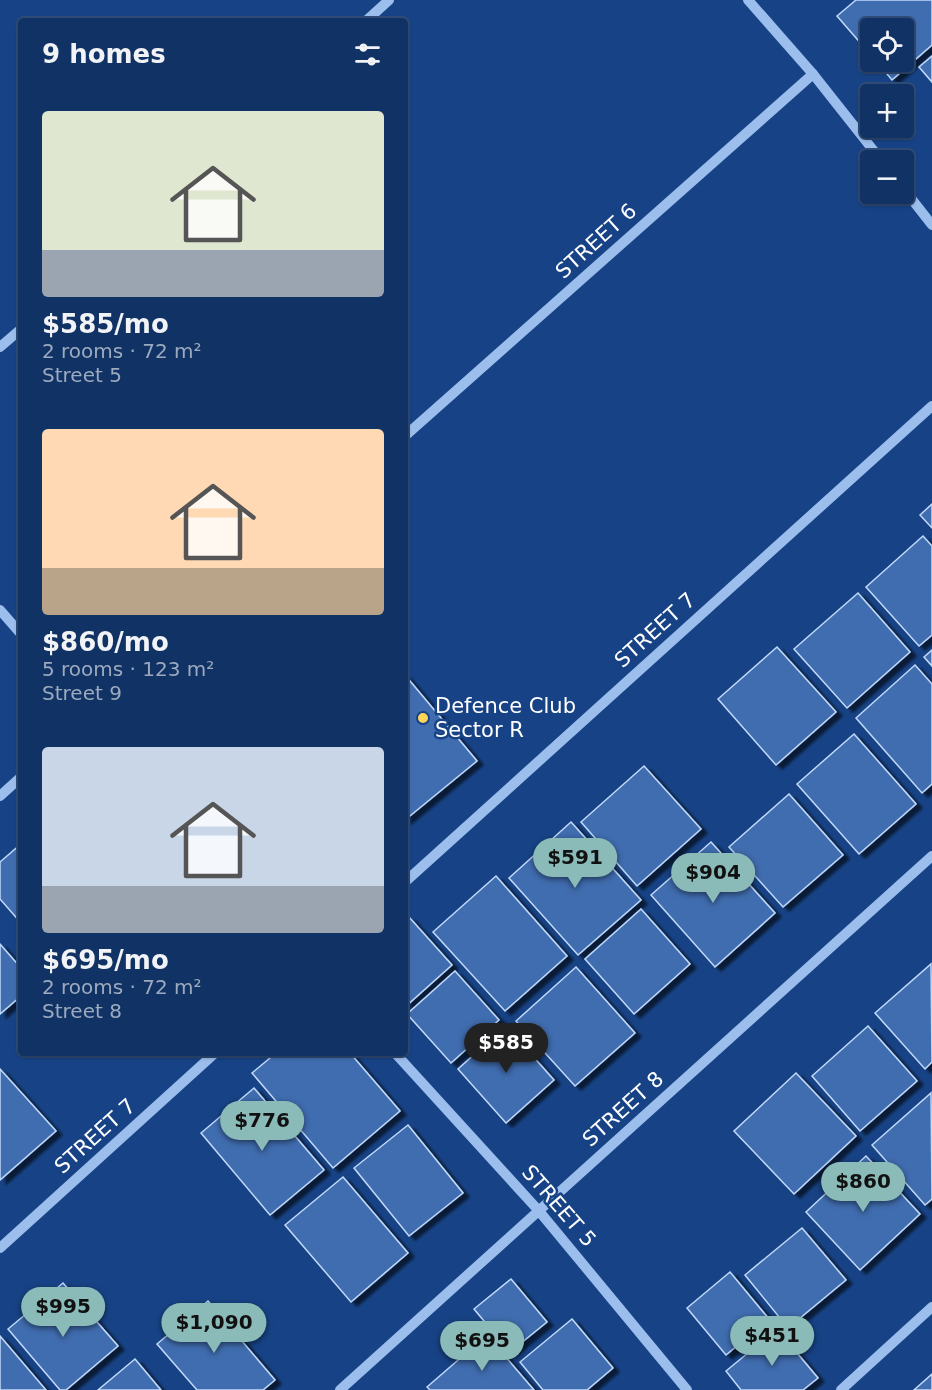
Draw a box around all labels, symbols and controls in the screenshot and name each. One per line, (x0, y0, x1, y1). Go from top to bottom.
map controls (860, 18, 914, 204)
button: locate (860, 18, 914, 72)
icon: filters (351, 38, 384, 71)
text: 9 homes (42, 39, 166, 69)
button: + (860, 84, 914, 138)
icon: home (159, 150, 267, 258)
button: − (860, 150, 914, 204)
street label: STREET 6 (551, 199, 641, 283)
text: $585/mo (42, 309, 169, 339)
text: 2 rooms · 72 m² (42, 339, 202, 363)
text: Street 5 (42, 363, 122, 387)
icon: home (159, 468, 267, 576)
street label: STREET 7 (610, 588, 700, 672)
text: $860/mo (42, 627, 169, 657)
text: 5 rooms · 123 m² (42, 657, 214, 681)
text: Street 9 (42, 681, 122, 705)
place label: Defence Club Sector R (435, 694, 576, 742)
marker: Defence Club Sector R (416, 711, 430, 725)
icon: home (159, 786, 267, 894)
pin: $591 (539, 838, 611, 889)
text: $591 (547, 845, 603, 869)
pin: $904 (677, 853, 749, 904)
text: $904 (685, 860, 741, 884)
text: $695/mo (42, 945, 169, 975)
text: 2 rooms · 72 m² (42, 975, 202, 999)
text: Street 8 (42, 999, 122, 1023)
pin: $585 (470, 1023, 542, 1074)
text: $585 (478, 1030, 534, 1054)
street label: STREET 8 (578, 1067, 668, 1151)
street label: STREET 7 (50, 1094, 140, 1178)
pin: $776 (226, 1101, 298, 1152)
text: $776 (234, 1108, 290, 1132)
street label: STREET 5 (517, 1160, 601, 1252)
pin: $860 (827, 1162, 899, 1213)
text: $860 (835, 1169, 891, 1193)
pin: $995 (27, 1287, 99, 1338)
text: $995 (35, 1294, 91, 1318)
pin: $1,090 (165, 1303, 263, 1354)
text: $1,090 (175, 1310, 253, 1334)
pin: $451 (736, 1316, 808, 1367)
pin: $695 (446, 1321, 518, 1372)
text: $451 (744, 1323, 800, 1347)
text: $695 (454, 1328, 510, 1352)

